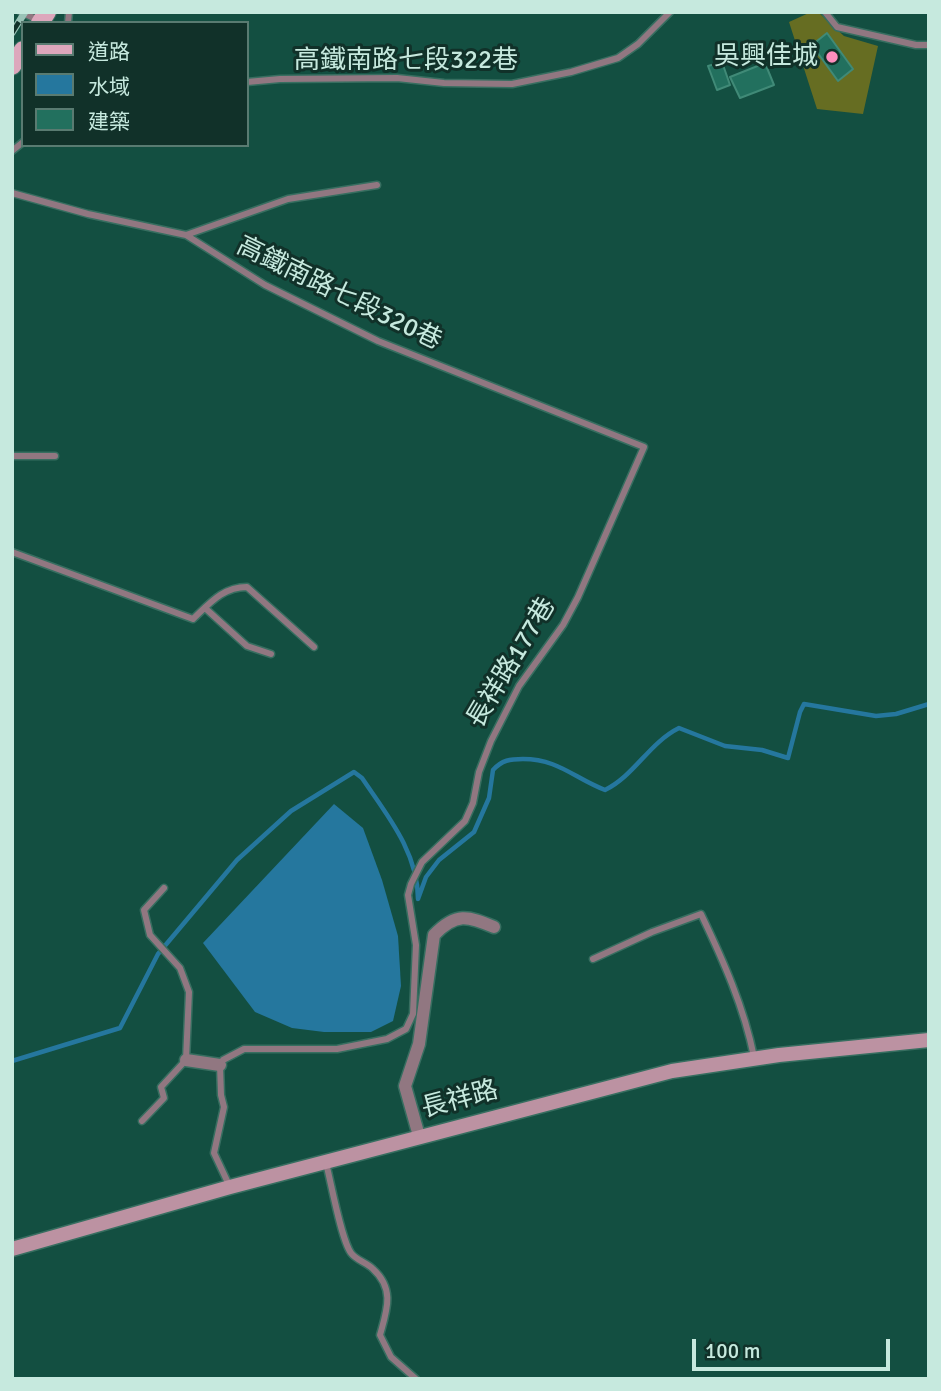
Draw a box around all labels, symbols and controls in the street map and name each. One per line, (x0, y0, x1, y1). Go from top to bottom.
legend (21, 21, 248, 147)
text: 道路 (88, 39, 130, 65)
place label: 吳興佳城 (714, 41, 818, 73)
street label: 高鐵南路七段322巷 (294, 45, 518, 77)
marker: 吳興佳城 (824, 49, 840, 65)
text: 水域 (88, 74, 130, 100)
text: 建築 (88, 109, 130, 135)
street label: 高鐵南路七段320巷 (231, 231, 447, 357)
street label: 長祥路177巷 (461, 592, 563, 734)
street label: 長祥路 (418, 1075, 502, 1125)
scale bar (696, 1324, 894, 1368)
text: 100 m (705, 1338, 760, 1364)

